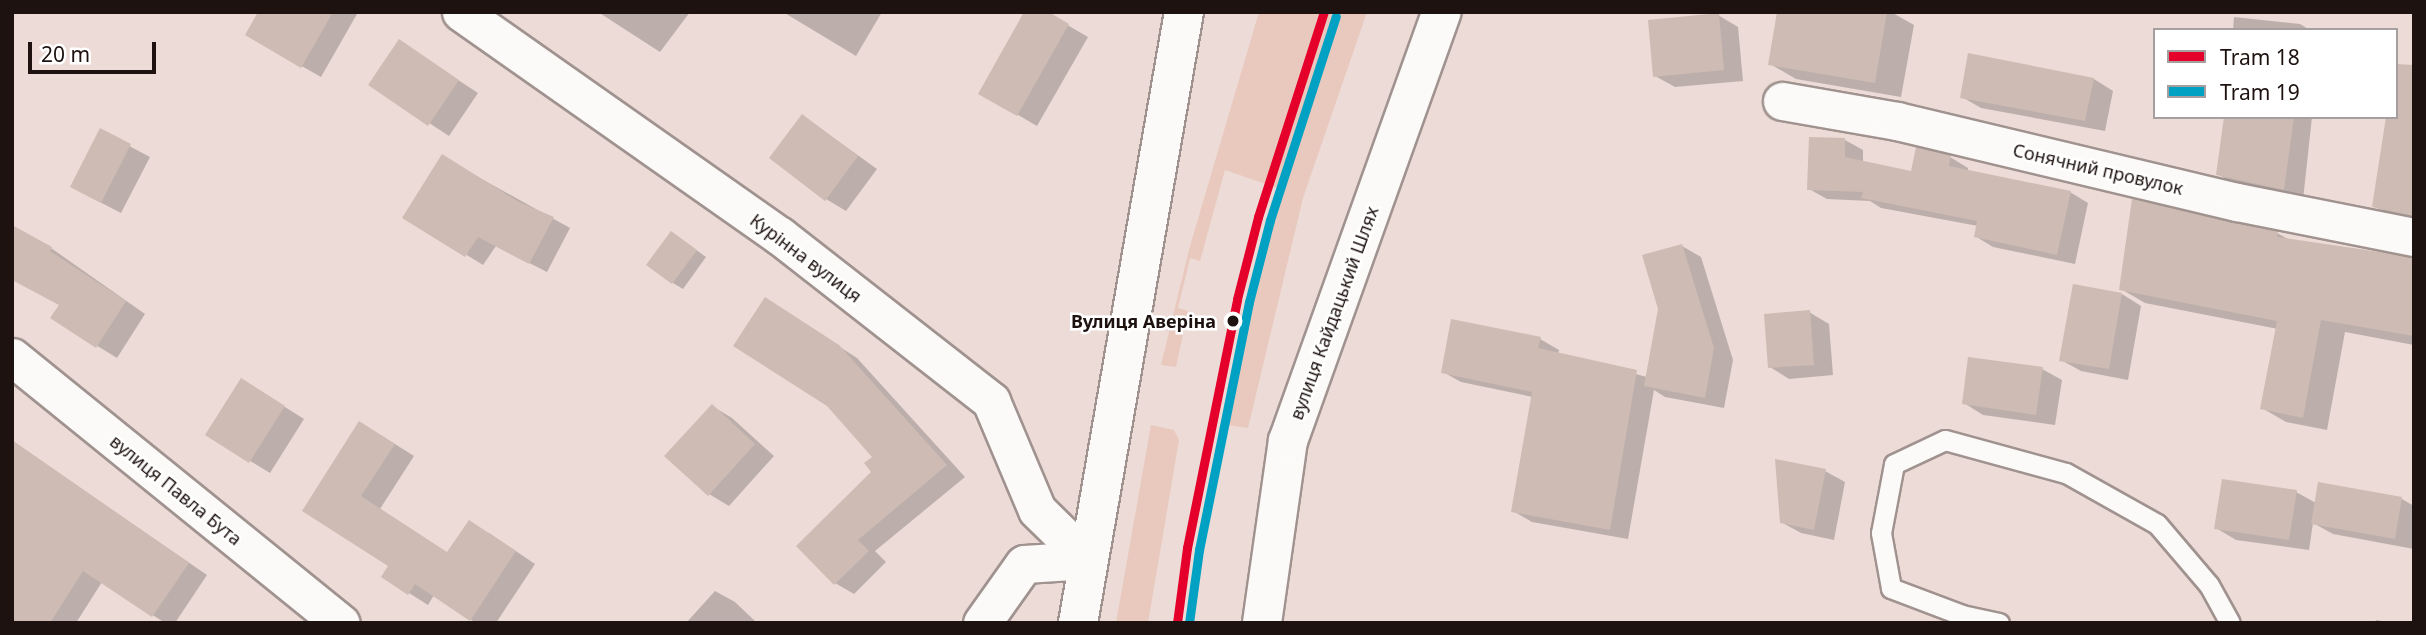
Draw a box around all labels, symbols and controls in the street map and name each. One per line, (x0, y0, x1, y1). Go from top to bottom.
scale bar (32, 28, 159, 72)
legend (2153, 28, 2398, 119)
text: 20 m (41, 40, 90, 68)
text: Tram 18 (2220, 43, 2300, 71)
text: Tram 19 (2220, 78, 2300, 106)
street label: Сонячний провулок (2011, 139, 2185, 199)
street label: вулиця Кайдацький Шлях (1285, 203, 1383, 423)
street label: Курінна вулиця (746, 209, 866, 307)
place label: Вулиця Аверіна (1071, 310, 1216, 332)
marker: Вулиця Аверіна (1222, 310, 1244, 332)
street label: вулиця Павла Бута (106, 430, 246, 550)

